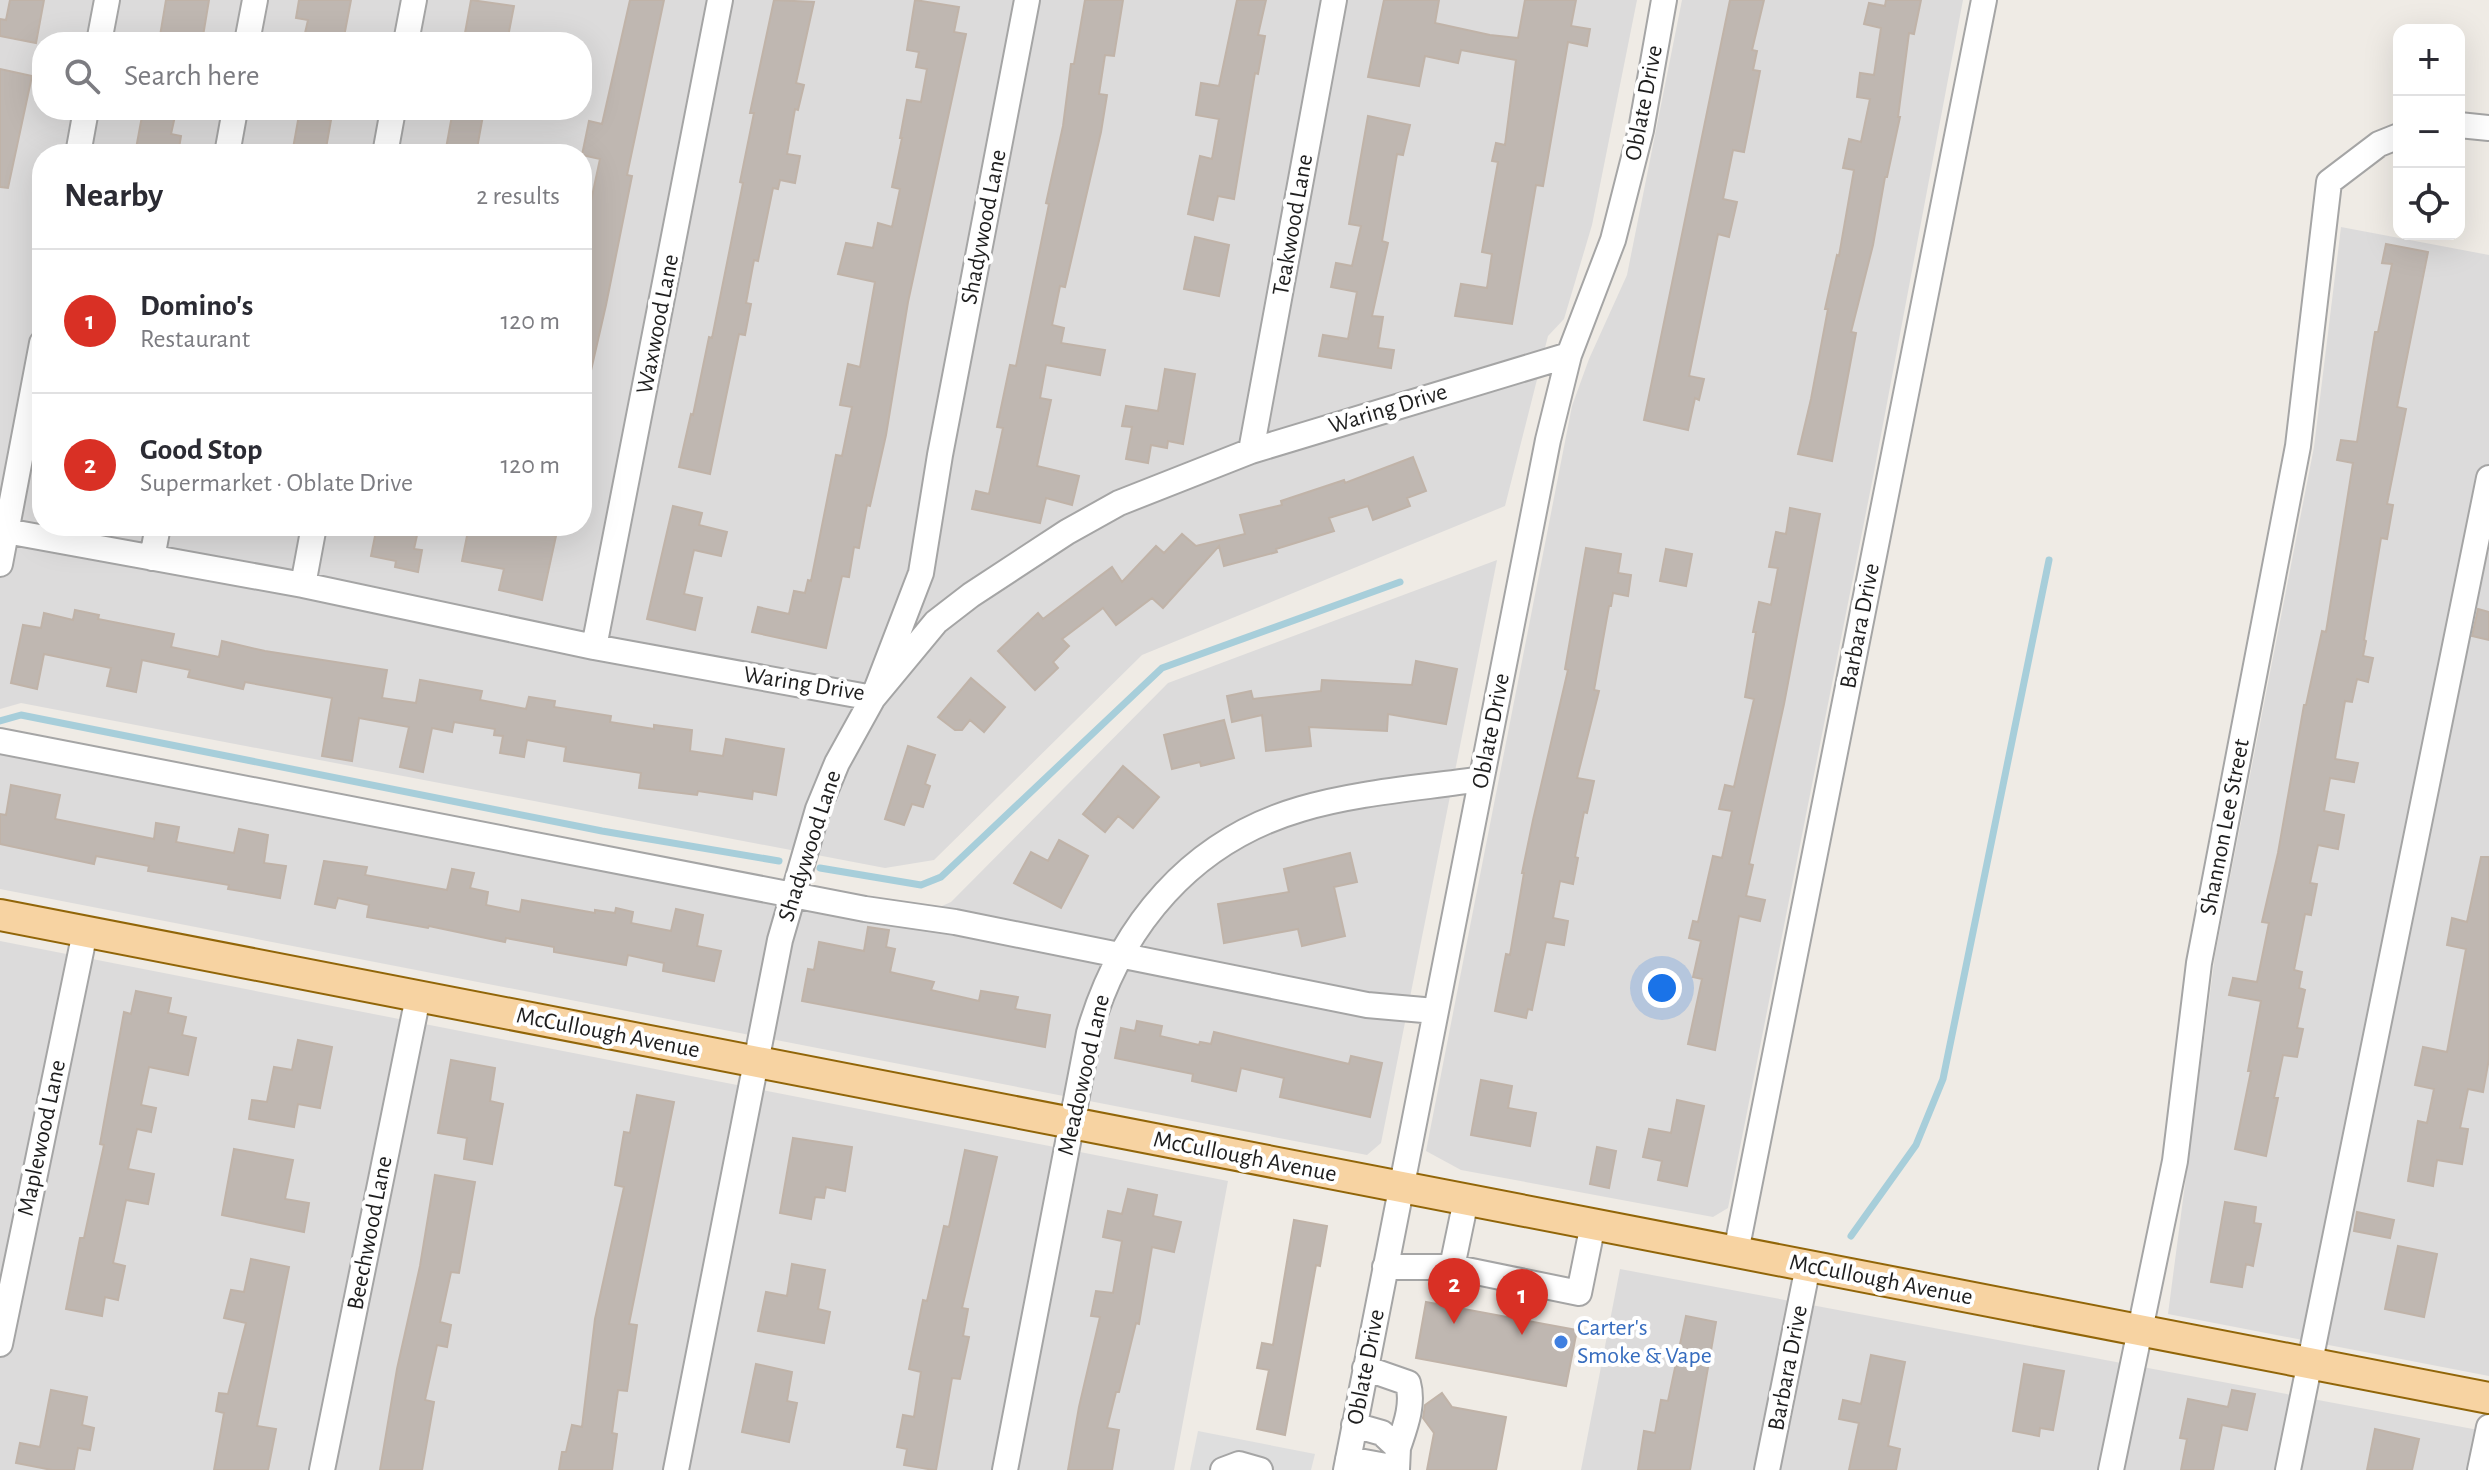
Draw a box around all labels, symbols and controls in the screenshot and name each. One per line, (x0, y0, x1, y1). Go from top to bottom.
map controls (2393, 24, 2465, 240)
button: + (2393, 24, 2465, 96)
search box (32, 32, 592, 120)
street label: Oblate Drive (1621, 43, 1667, 163)
icon: search (60, 54, 104, 98)
text: Search here (124, 61, 260, 91)
button: − (2393, 96, 2465, 168)
street label: Shadywood Lane (957, 147, 1011, 307)
street label: Teakwood Lane (1269, 152, 1317, 298)
button: locate (2393, 168, 2465, 240)
text: Nearby (64, 179, 163, 213)
text: 2 results (476, 183, 560, 209)
street label: Waxwood Lane (633, 252, 683, 396)
text: Domino's (140, 291, 253, 321)
text: 1 (85, 308, 95, 334)
text: 120 m (500, 308, 560, 334)
text: Restaurant (140, 326, 250, 352)
street label: Waring Drive (1326, 380, 1450, 438)
text: Good Stop (140, 435, 263, 465)
text: 2 (84, 452, 96, 478)
text: 120 m (500, 452, 560, 478)
text: Supermarket · Oblate Drive (140, 470, 413, 496)
street label: Barbara Drive (1836, 561, 1884, 691)
street label: Waring Drive (742, 663, 866, 705)
street label: Oblate Drive (1468, 671, 1514, 791)
street label: Shannon Lee Street (2196, 736, 2254, 917)
street label: Shadywood Lane (774, 767, 846, 925)
your location (1642, 968, 1682, 1008)
street label: Meadowood Lane (1054, 992, 1114, 1158)
street label: McCullough Avenue (514, 1003, 702, 1063)
street label: Maplewood Lane (14, 1058, 70, 1218)
street label: McCullough Avenue (1151, 1127, 1339, 1187)
street label: Beechwood Lane (343, 1154, 397, 1312)
street label: McCullough Avenue (1787, 1250, 1975, 1310)
pin: 2 (1428, 1258, 1480, 1324)
pin: 1 (1496, 1269, 1548, 1335)
street label: Barbara Drive (1764, 1303, 1812, 1433)
street label: Oblate Drive (1343, 1307, 1389, 1427)
place label: Carter's Smoke & Vape (1577, 1316, 1712, 1368)
marker: Carter's Smoke & Vape (1552, 1333, 1570, 1351)

